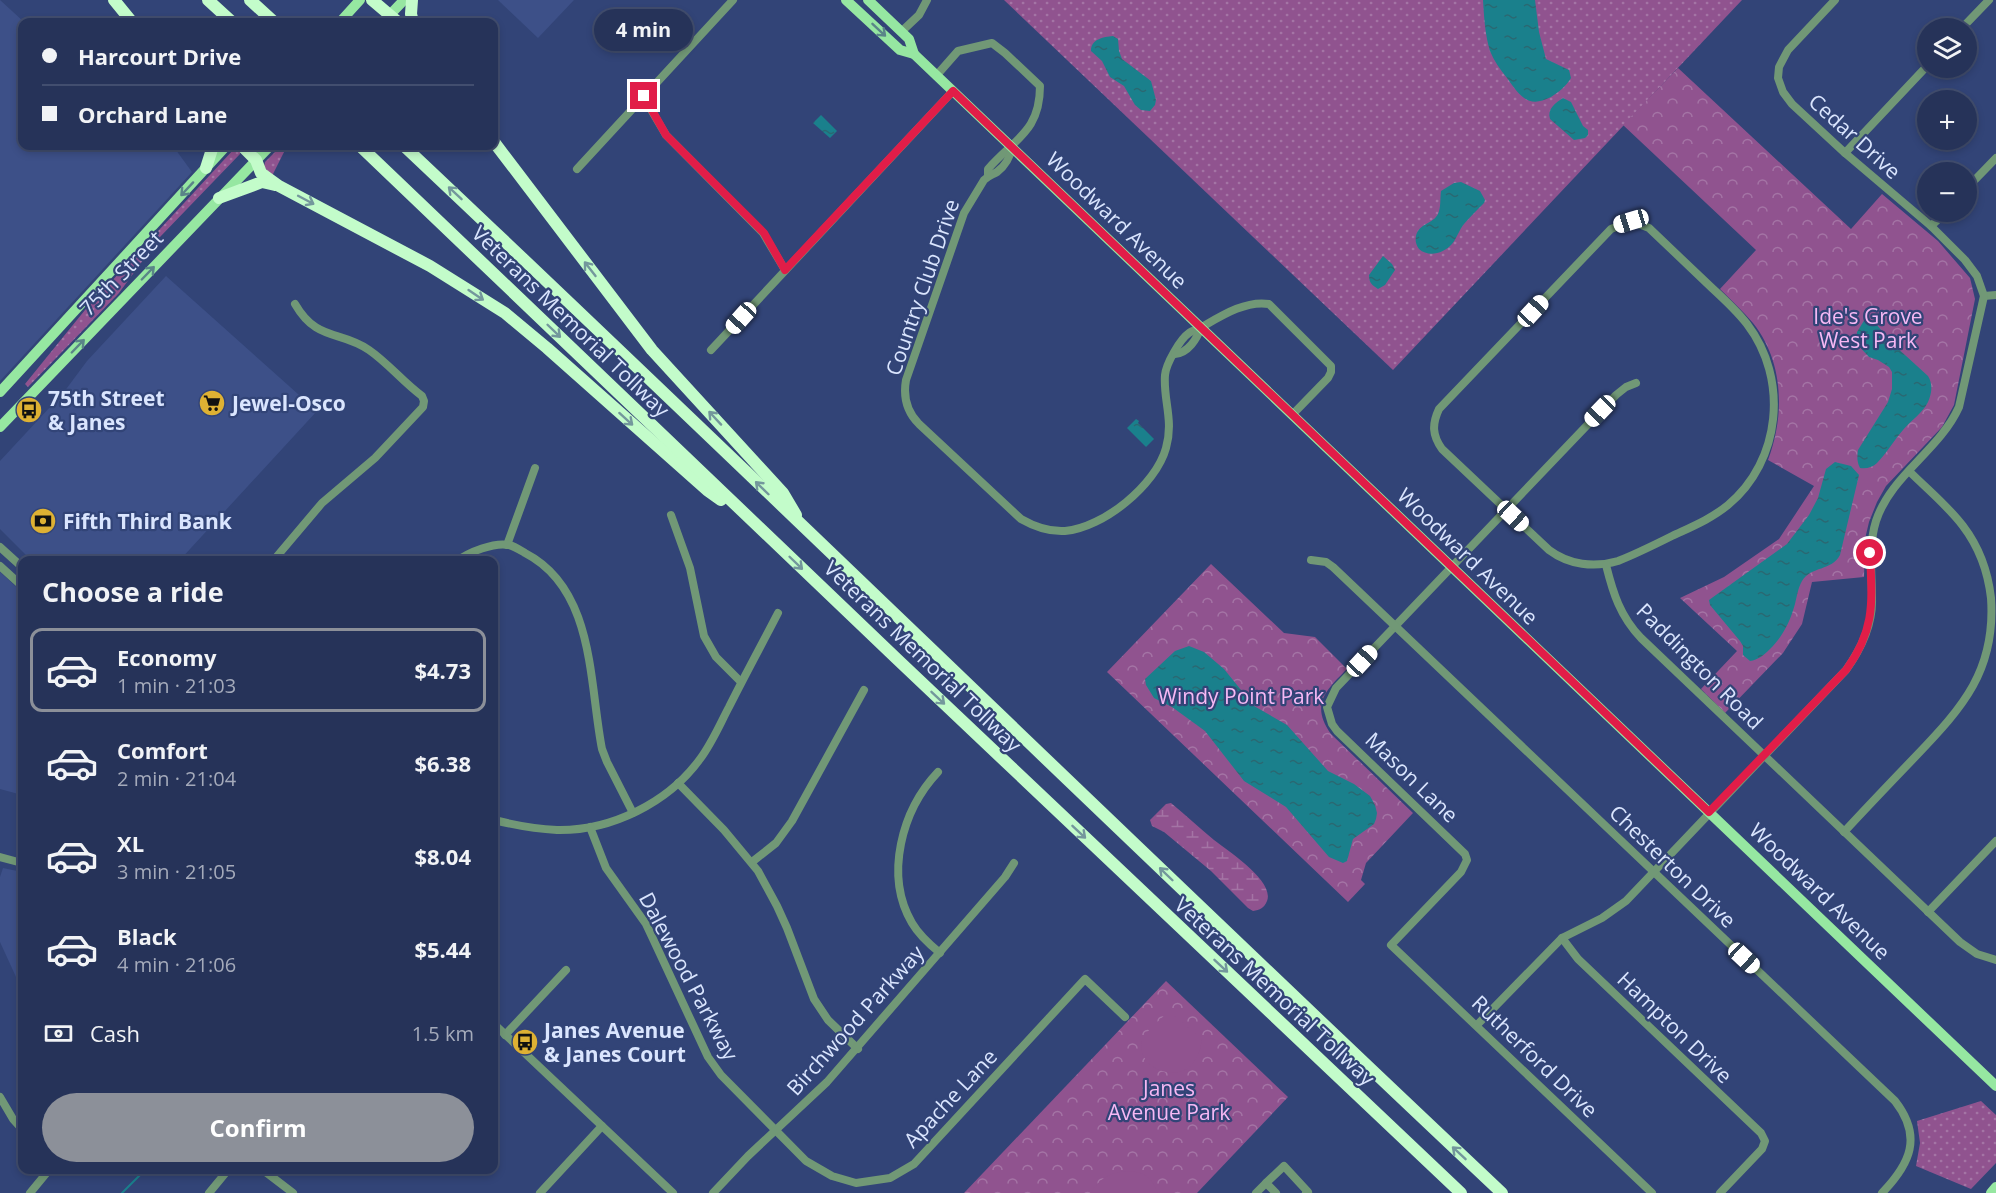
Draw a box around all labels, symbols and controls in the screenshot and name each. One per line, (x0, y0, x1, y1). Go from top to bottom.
callout: 4 min (594, 9, 694, 51)
text: 4 min (616, 16, 671, 43)
map controls (1917, 18, 1977, 222)
button: layers (1917, 18, 1977, 78)
one-way arrow (871, 23, 886, 37)
text: Harcourt Drive (78, 41, 241, 71)
route end (630, 82, 657, 109)
street label: Cedar Drive (1803, 87, 1907, 185)
button: + (1917, 90, 1977, 150)
text: Orchard Lane (78, 99, 227, 129)
street label: Woodward Avenue (1041, 146, 1193, 294)
button: − (1917, 162, 1977, 222)
one-way arrow (180, 181, 194, 196)
one-way arrow (447, 186, 462, 200)
one-way arrow (296, 195, 314, 206)
street label: Country Club Drive (879, 195, 965, 379)
car (1611, 207, 1651, 235)
street label: Veterans Memorial Tollway (466, 219, 676, 423)
street label: 75th Street (73, 224, 169, 322)
one-way arrow (584, 261, 597, 277)
one-way arrow (141, 265, 155, 280)
one-way arrow (468, 288, 485, 301)
car (1514, 292, 1552, 330)
car (722, 299, 760, 337)
park label: Ide's Grove West Park (1813, 302, 1923, 354)
one-way arrow (546, 324, 561, 338)
one-way arrow (71, 338, 85, 353)
place label: 75th Street & Janes (48, 384, 165, 436)
supermarket icon: Jewel-Osco (197, 388, 227, 418)
place label: Jewel-Osco (230, 389, 346, 417)
car (1581, 392, 1619, 430)
bus stop icon: 75th Street & Janes (14, 395, 44, 425)
one-way arrow (618, 411, 634, 425)
one-way arrow (708, 411, 722, 426)
one-way arrow (755, 481, 770, 495)
street label: Woodward Avenue (1392, 482, 1544, 630)
car (1494, 497, 1532, 535)
bank icon: Fifth Third Bank (28, 506, 58, 536)
place label: Fifth Third Bank (63, 507, 233, 535)
route start (1856, 539, 1883, 566)
street label: Veterans Memorial Tollway (818, 554, 1028, 758)
one-way arrow (789, 556, 804, 571)
text: Choose a ride (42, 573, 224, 610)
street label: Paddington Road (1631, 597, 1769, 735)
text: Economy (117, 642, 216, 672)
car (1343, 642, 1381, 680)
icon: car (45, 643, 99, 697)
text: $4.73 (414, 655, 471, 685)
text: 1 min · 21:03 (117, 672, 236, 699)
park label: Windy Point Park (1158, 682, 1324, 710)
one-way arrow (930, 691, 945, 705)
street label: Mason Lane (1360, 726, 1464, 828)
text: Comfort (117, 735, 208, 765)
icon: car (45, 736, 99, 790)
text: $6.38 (414, 748, 471, 778)
text: 2 min · 21:04 (117, 765, 236, 792)
street label: Chesterton Drive (1604, 798, 1742, 934)
street label: Woodward Avenue (1744, 817, 1896, 965)
one-way arrow (1072, 825, 1087, 839)
text: XL (117, 828, 144, 858)
icon: car (45, 829, 99, 883)
text: $8.04 (414, 841, 471, 871)
text: 3 min · 21:05 (117, 858, 236, 885)
one-way arrow (1158, 867, 1173, 881)
street label: Dalewood Parkway (633, 887, 745, 1065)
street label: Veterans Memorial Tollway (1169, 891, 1382, 1092)
text: Black (117, 921, 177, 951)
icon: car (45, 922, 99, 976)
text: $5.44 (414, 934, 471, 964)
street label: Birchwood Parkway (780, 939, 930, 1101)
car (1725, 939, 1763, 977)
text: 4 min · 21:06 (117, 951, 236, 978)
one-way arrow (1213, 959, 1228, 973)
street label: Hampton Drive (1612, 965, 1738, 1089)
street label: Rutherford Drive (1466, 989, 1604, 1123)
place label: Janes Avenue & Janes Court (542, 1016, 686, 1068)
icon: cash (42, 1017, 75, 1050)
text: Cash (90, 1018, 140, 1048)
text: 1.5 km (412, 1020, 474, 1047)
bus stop icon: Janes Avenue & Janes Court (510, 1027, 540, 1057)
street label: Apache Lane (897, 1043, 1003, 1153)
park label: Janes Avenue Park (1108, 1074, 1230, 1126)
button: Confirm (42, 1093, 474, 1162)
one-way arrow (1452, 1146, 1467, 1160)

